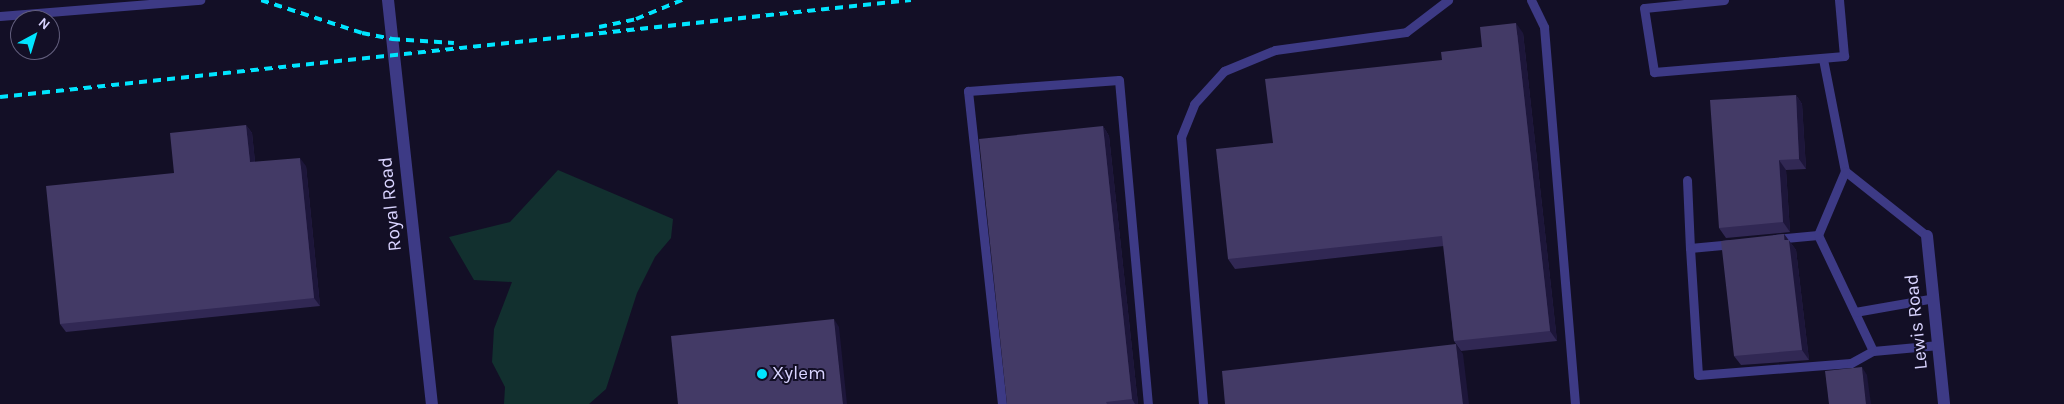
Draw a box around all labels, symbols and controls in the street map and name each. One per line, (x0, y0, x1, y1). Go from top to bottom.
north arrow (10, 10, 60, 60)
text: N (35, 14, 53, 33)
street label: Royal Road (375, 156, 407, 252)
street label: Lewis Road (1901, 273, 1933, 371)
place label: Xylem (772, 363, 826, 385)
marker: Xylem (756, 368, 768, 380)

